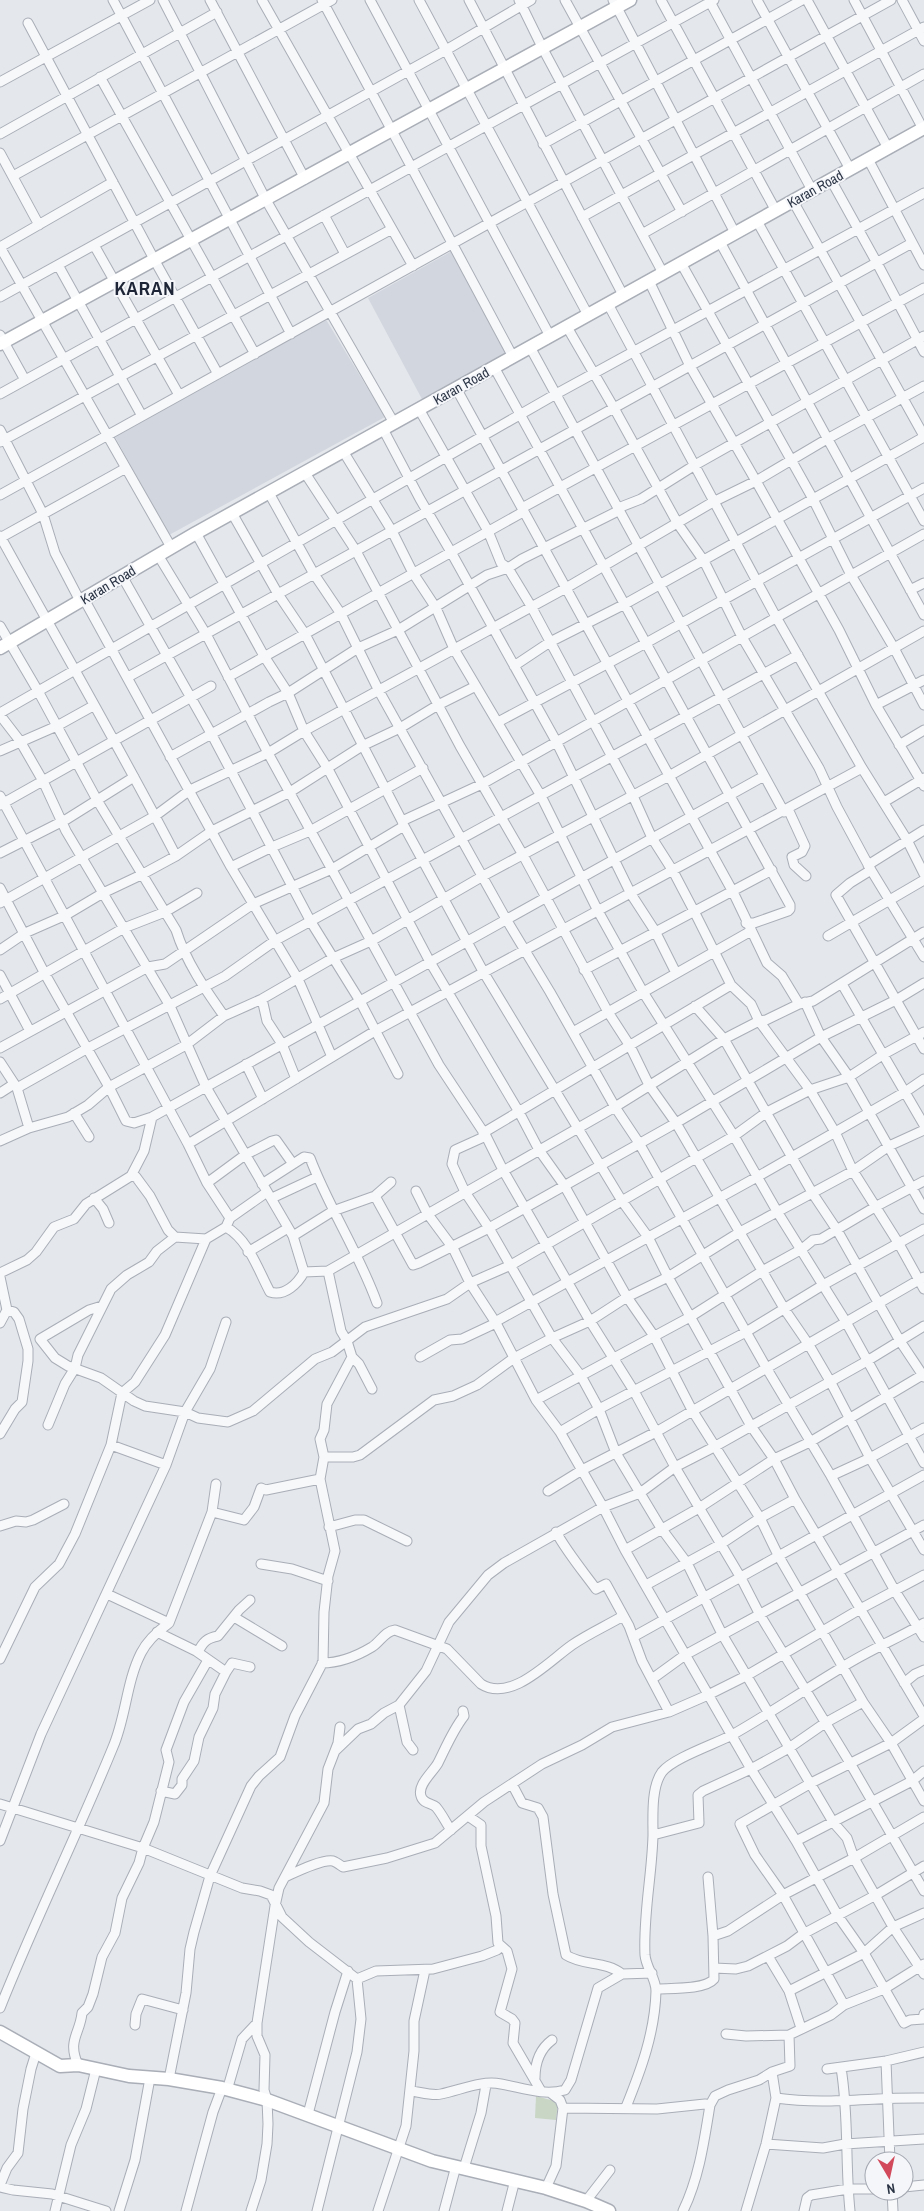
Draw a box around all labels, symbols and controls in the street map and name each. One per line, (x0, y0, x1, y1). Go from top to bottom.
street label: Karan Road (784, 166, 846, 212)
district label: KARAN (114, 275, 176, 301)
street label: Karan Road (430, 363, 492, 409)
street label: Karan Road (77, 562, 139, 608)
north arrow (864, 2151, 914, 2201)
text: N (886, 2179, 897, 2198)

